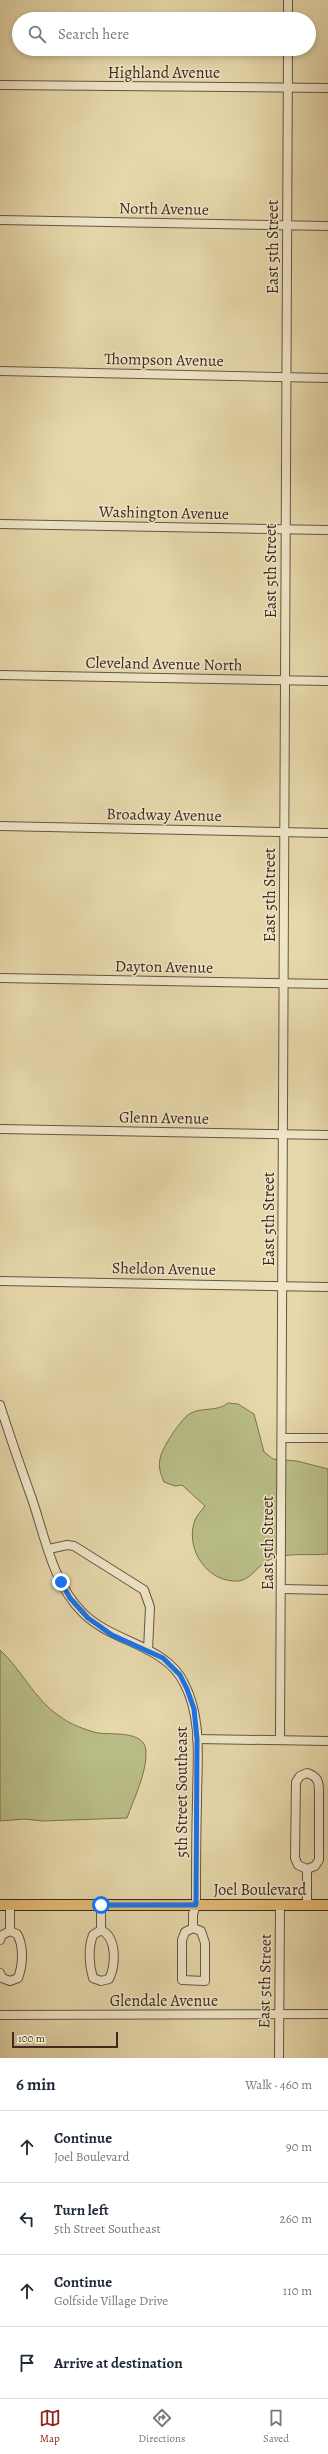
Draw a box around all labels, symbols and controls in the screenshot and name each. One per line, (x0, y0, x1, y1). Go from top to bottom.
search box (12, 12, 316, 56)
icon: search (26, 23, 48, 45)
text: Search here (58, 24, 129, 44)
street label: Highland Avenue (108, 62, 220, 84)
street label: North Avenue (119, 197, 209, 221)
street label: East 5th Street (262, 200, 284, 294)
street label: Thompson Avenue (104, 348, 224, 372)
street label: Washington Avenue (98, 501, 229, 525)
street label: East 5th Street (260, 524, 282, 618)
street label: Cleveland Avenue North (85, 652, 243, 676)
street label: Broadway Avenue (106, 803, 222, 827)
street label: East 5th Street (259, 848, 281, 942)
street label: Dayton Avenue (115, 955, 213, 979)
street label: Glenn Avenue (119, 1106, 209, 1130)
street label: East 5th Street (258, 1172, 280, 1266)
street label: Sheldon Avenue (112, 1257, 216, 1281)
street label: East 5th Street (257, 1496, 279, 1590)
route end (52, 1573, 70, 1591)
street label: 5th Street Southeast (171, 1726, 193, 1858)
street label: Joel Boulevard (214, 1879, 307, 1901)
route start (92, 1896, 110, 1914)
street label: East 5th Street (253, 1933, 277, 2029)
street label: Glendale Avenue (110, 1990, 218, 2012)
scale bar (12, 2030, 118, 2049)
text: 100 m (18, 2031, 45, 2046)
text: 6 min (16, 2073, 56, 2096)
text: Walk · 460 m (245, 2076, 312, 2093)
text: Continue (54, 2128, 112, 2148)
icon: ahead (16, 2136, 38, 2158)
text: 90 m (286, 2138, 312, 2155)
text: Joel Boulevard (54, 2148, 129, 2165)
text: Turn left (54, 2200, 109, 2220)
icon: left (16, 2208, 38, 2230)
text: 260 m (279, 2210, 312, 2227)
text: 5th Street Southeast (54, 2220, 161, 2237)
text: Continue (54, 2272, 112, 2292)
icon: ahead (16, 2280, 38, 2302)
text: 110 m (283, 2282, 312, 2299)
text: Golfside Village Drive (54, 2292, 168, 2309)
icon: arrive (16, 2352, 38, 2374)
text: Arrive at destination (54, 2353, 183, 2373)
tab: Map (39, 2407, 61, 2446)
tab: Directions (138, 2407, 186, 2446)
tab: Saved (263, 2407, 289, 2446)

